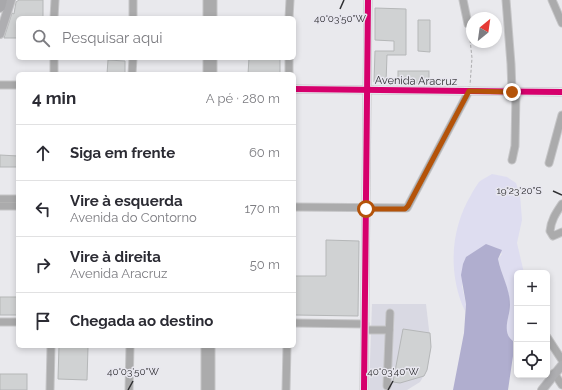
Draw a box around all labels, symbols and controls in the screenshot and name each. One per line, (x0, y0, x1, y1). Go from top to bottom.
north arrow (466, 12, 502, 48)
text: 40°03'50"W (314, 13, 367, 24)
search box (16, 16, 296, 60)
icon: search (30, 27, 52, 49)
text: Pesquisar aqui (62, 29, 162, 47)
street label: Avenida Aracruz (375, 74, 458, 88)
route end (503, 83, 521, 101)
text: 4 min (32, 88, 76, 108)
text: A pé · 280 m (206, 91, 280, 106)
icon: ahead (32, 142, 54, 164)
text: Siga em frente (70, 144, 175, 162)
text: 60 m (249, 145, 280, 160)
text: 19°23'20"S (496, 185, 542, 196)
text: Vire à esquerda (70, 192, 183, 210)
icon: left (32, 198, 54, 220)
route start (357, 200, 375, 218)
text: 170 m (244, 201, 280, 216)
text: Avenida do Contorno (70, 210, 197, 225)
text: Vire à direita (70, 248, 161, 266)
icon: right (32, 254, 54, 276)
text: 50 m (250, 257, 280, 272)
text: Avenida Aracruz (70, 266, 167, 281)
map controls (514, 270, 550, 378)
button: + (514, 270, 550, 306)
button: − (514, 306, 550, 342)
icon: arrive (32, 310, 54, 332)
text: Chegada ao destino (70, 312, 213, 330)
button: locate (514, 342, 550, 378)
text: 40°03'50"W (107, 366, 160, 377)
text: 40°03'40"W (367, 366, 419, 377)

